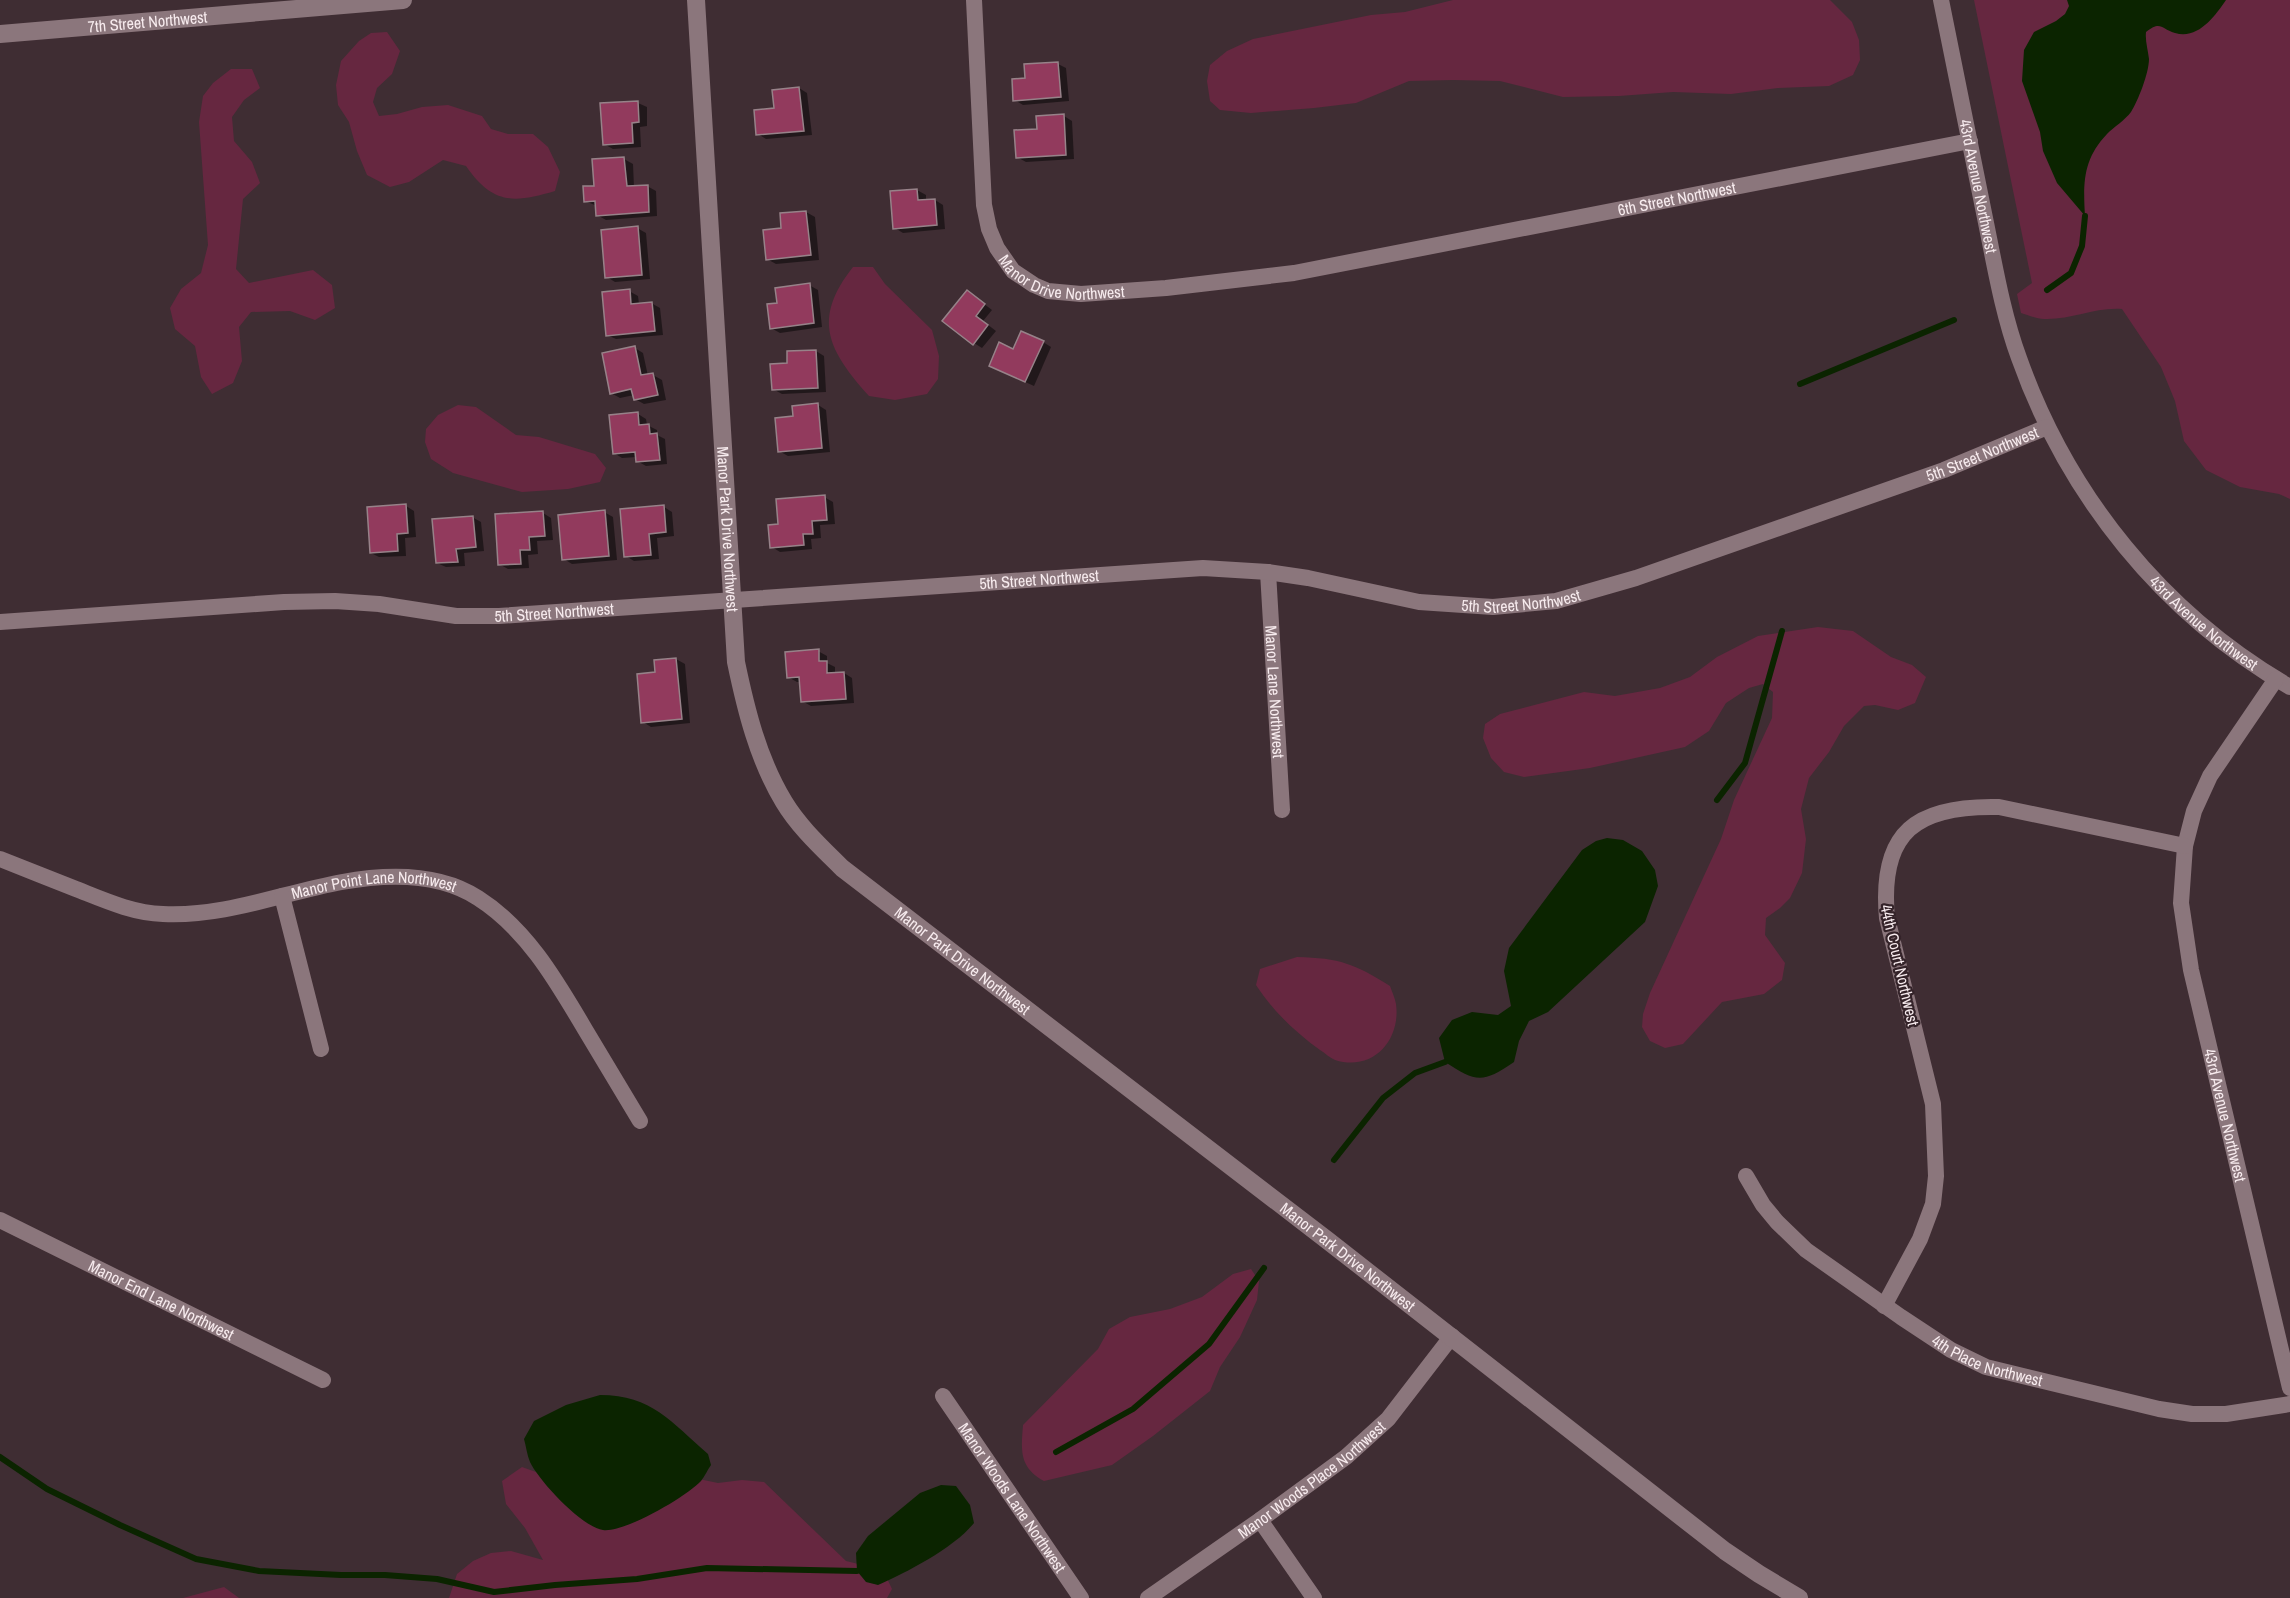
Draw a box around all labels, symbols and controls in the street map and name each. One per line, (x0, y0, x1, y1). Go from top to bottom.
street label: 7th Street Northwest (87, 6, 208, 38)
street label: 43rd Avenue Northwest (1954, 117, 2003, 255)
street label: 6th Street Northwest (1616, 176, 1738, 221)
street label: Manor Drive Northwest (994, 250, 1126, 305)
street label: 5th Street Northwest (1923, 421, 2042, 486)
street label: Manor Park Drive Northwest (712, 446, 744, 613)
street label: 5th Street Northwest (979, 564, 1100, 594)
street label: 43rd Avenue Northwest (2145, 570, 2263, 675)
street label: 5th Street Northwest (1461, 583, 1583, 618)
street label: 5th Street Northwest (494, 597, 615, 627)
street label: Manor Lane Northwest (1260, 625, 1290, 759)
street label: Manor Point Lane Northwest (289, 866, 460, 904)
street label: Manor Park Drive Northwest (890, 901, 1035, 1020)
street label: 44th Court Northwest (1875, 902, 1925, 1028)
street label: 43rd Avenue Northwest (2199, 1046, 2252, 1184)
street label: Manor Park Drive Northwest (1276, 1197, 1420, 1316)
street label: Manor End Lane Northwest (85, 1255, 238, 1345)
street label: 4th Place Northwest (1928, 1329, 2045, 1391)
street label: Manor Woods Place Northwest (1233, 1416, 1390, 1543)
street label: Manor Woods Lane Northwest (953, 1418, 1072, 1577)

